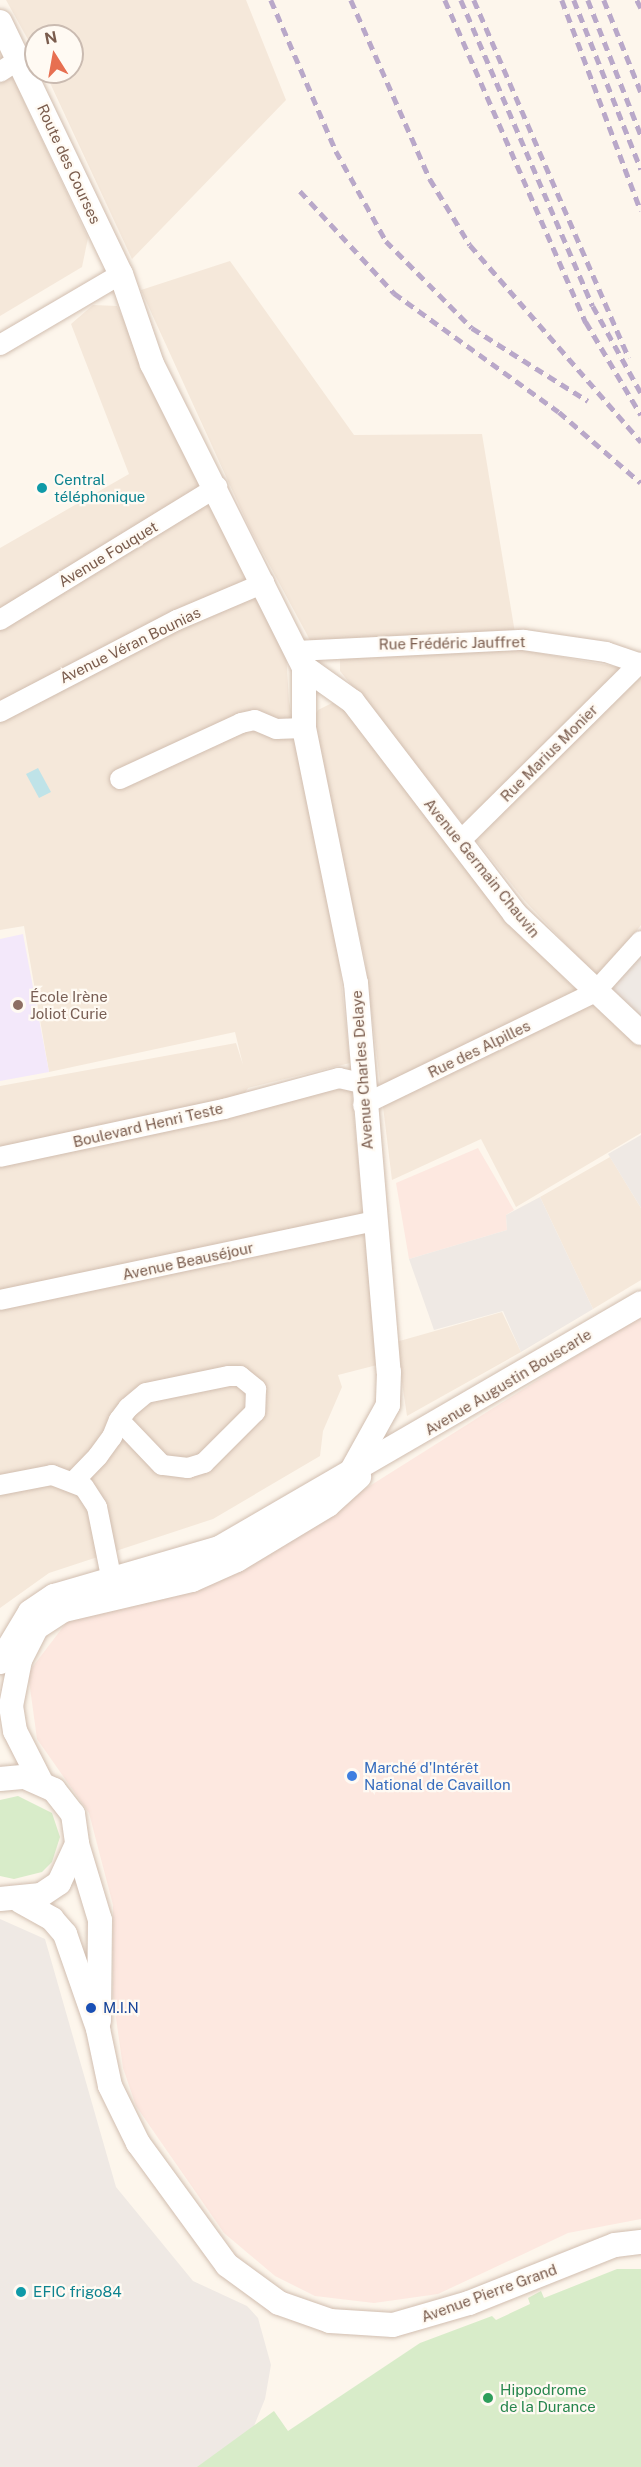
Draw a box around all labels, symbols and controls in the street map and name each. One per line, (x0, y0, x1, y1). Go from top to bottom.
north arrow (24, 24, 84, 84)
text: N (43, 27, 59, 48)
street label: Route des Courses (33, 101, 105, 227)
place label: Central téléphonique (54, 470, 145, 505)
marker: Central téléphonique (35, 481, 49, 495)
street label: Avenue Fouquet (55, 517, 161, 591)
street label: Avenue Véran Bounias (56, 603, 204, 687)
street label: Rue Frédéric Jauffret (378, 633, 526, 653)
street label: Rue Marius Monier (497, 701, 601, 805)
street label: Avenue Germain Chauvin (420, 795, 544, 941)
place label: École Irène Joliot Curie (30, 987, 108, 1022)
street label: Avenue Charles Delaye (347, 990, 377, 1150)
marker: École Irène Joliot Curie (11, 998, 25, 1012)
street label: Rue des Alpilles (425, 1016, 533, 1082)
street label: Boulevard Henri Teste (71, 1099, 225, 1151)
street label: Avenue Beauséjour (121, 1238, 255, 1284)
street label: Avenue Augustin Bouscarle (421, 1325, 595, 1439)
place label: Marché d'Intérêt National de Cavaillon (364, 1758, 511, 1793)
marker: Marché d'Intérêt National de Cavaillon (345, 1769, 359, 1783)
place label: M.I.N (103, 1999, 139, 2017)
marker: M.I.N (84, 2001, 98, 2015)
street label: Avenue Pierre Grand (419, 2260, 559, 2326)
place label: EFIC frigo84 (33, 2283, 122, 2301)
marker: EFIC frigo84 (14, 2285, 28, 2299)
place label: Hippodrome de la Durance (500, 2380, 596, 2415)
marker: Hippodrome de la Durance (481, 2391, 495, 2405)

